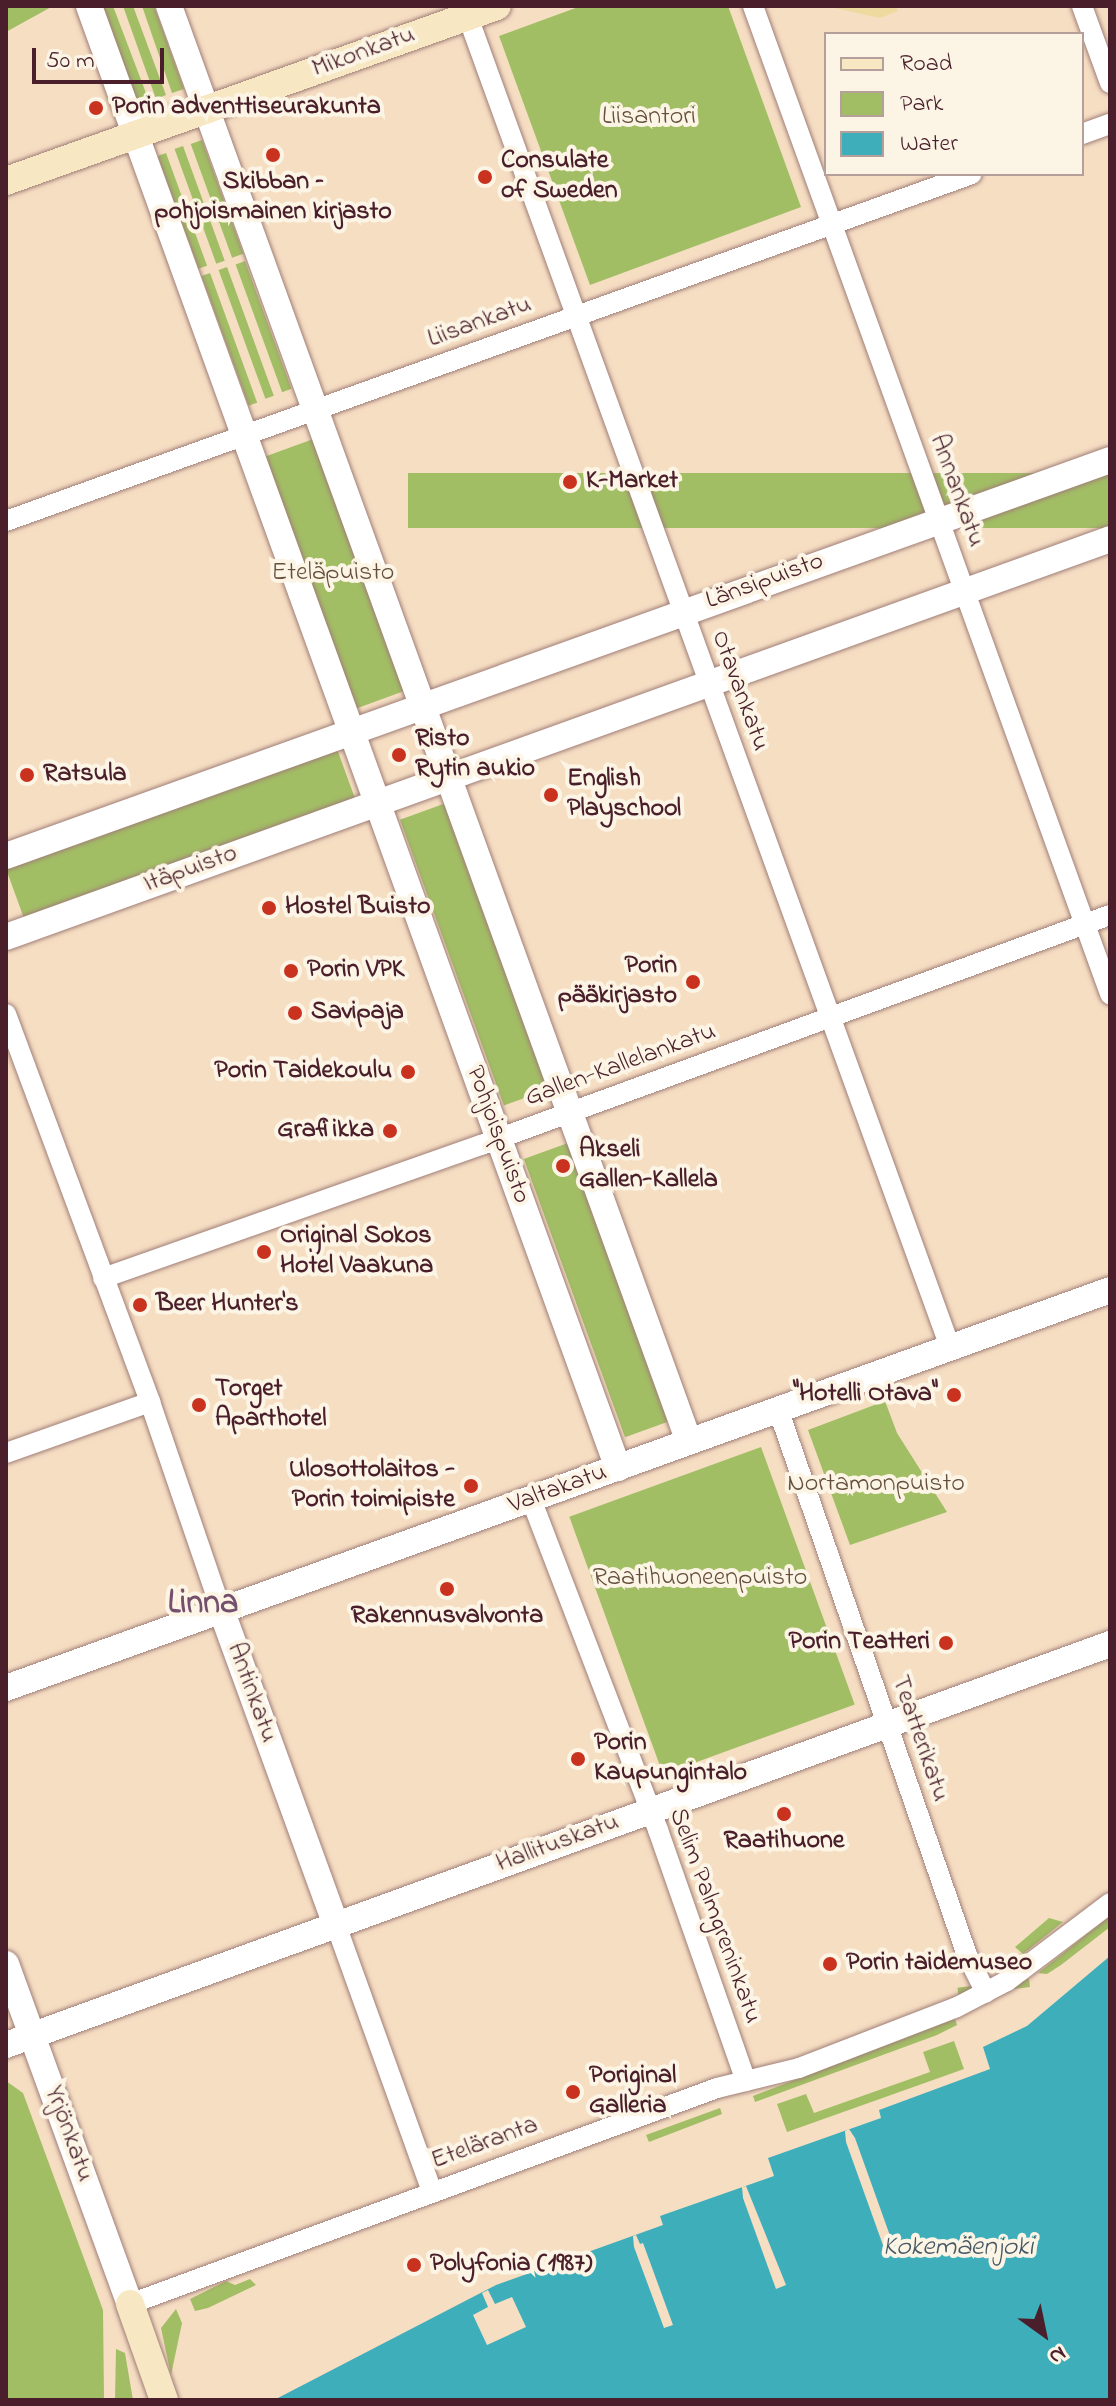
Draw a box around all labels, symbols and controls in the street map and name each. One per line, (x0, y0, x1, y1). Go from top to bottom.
street label: Mikonkatu (308, 20, 420, 86)
scale bar (36, 32, 168, 82)
legend (824, 32, 1084, 176)
text: 50 m (46, 44, 95, 79)
text: Road (900, 47, 952, 82)
text: Park (900, 87, 943, 122)
place label: Porin adventtiseurakunta (112, 92, 381, 124)
marker: Porin adventtiseurakunta (87, 99, 105, 117)
park label: Liisantori (602, 102, 696, 134)
text: Water (900, 127, 958, 162)
marker: Skibban – pohjoismainen kirjasto (264, 146, 282, 164)
place label: Consulate of Sweden (501, 146, 618, 208)
place label: Skibban – pohjoismainen kirjasto (154, 167, 392, 228)
marker: Consulate of Sweden (476, 168, 494, 186)
street label: Liisankatu (424, 290, 536, 356)
street label: Annankatu (921, 430, 991, 552)
place label: K-Market (586, 466, 678, 498)
marker: K-Market (561, 473, 579, 491)
street label: Länsipuisto (702, 546, 828, 618)
park label: Eteläpuisto (272, 558, 394, 590)
street label: Otavankatu (703, 627, 775, 755)
place label: Risto Rytin aukio (415, 724, 535, 786)
marker: Risto Rytin aukio (390, 746, 408, 764)
place label: Ratsula (43, 759, 127, 791)
place label: English Playschool (567, 764, 681, 826)
marker: Ratsula (18, 766, 36, 784)
marker: English Playschool (542, 786, 560, 804)
street label: Itäpuisto (140, 839, 242, 901)
place label: Hostel Buisto (285, 892, 431, 924)
marker: Hostel Buisto (260, 899, 278, 917)
place label: Porin pääkirjasto (558, 951, 677, 1012)
place label: Porin VPK (307, 955, 404, 987)
marker: Porin VPK (282, 962, 300, 980)
marker: Porin pääkirjasto (684, 973, 702, 991)
place label: Savipaja (311, 997, 404, 1029)
marker: Savipaja (286, 1004, 304, 1022)
street label: Gallen-Kallelankatu (521, 1017, 721, 1115)
place label: Porin Taidekoulu (214, 1056, 392, 1088)
street label: Pohjoispuisto (458, 1062, 536, 1208)
marker: Porin Taidekoulu (399, 1063, 417, 1081)
place label: Grafiikka (277, 1115, 374, 1147)
marker: Grafiikka (381, 1122, 399, 1140)
place label: Akseli Gallen-Kallela (579, 1135, 718, 1196)
marker: Akseli Gallen-Kallela (554, 1157, 572, 1175)
place label: Original Sokos Hotel Vaakuna (280, 1221, 433, 1282)
marker: Original Sokos Hotel Vaakuna (255, 1243, 273, 1261)
place label: Beer Hunter's (156, 1289, 298, 1321)
marker: Beer Hunter's (131, 1296, 149, 1314)
place label: Torget Aparthotel (215, 1374, 327, 1436)
place label: "Hotelli Otava" (793, 1379, 938, 1411)
marker: "Hotelli Otava" (945, 1386, 963, 1404)
marker: Torget Aparthotel (190, 1396, 208, 1414)
place label: Ulosottolaitos - Porin toimipiste (289, 1455, 455, 1516)
street label: Valtakatu (505, 1458, 611, 1522)
park label: Nortamonpuisto (787, 1469, 965, 1501)
marker: Ulosottolaitos - Porin toimipiste (462, 1477, 480, 1495)
park label: Raatihuoneenpuisto (593, 1563, 807, 1595)
marker: Rakennusvalvonta (438, 1580, 456, 1598)
district label: Linna (168, 1585, 238, 1625)
place label: Rakennusvalvonta (351, 1601, 543, 1633)
place label: Porin Teatteri (788, 1627, 930, 1659)
marker: Porin Teatteri (937, 1634, 955, 1652)
street label: Antinkatu (219, 1639, 283, 1747)
street label: Teatterikatu (883, 1672, 955, 1806)
place label: Porin Kaupungintalo (594, 1728, 747, 1790)
marker: Porin Kaupungintalo (569, 1750, 587, 1768)
street label: Selim Palmgreninkatu (661, 1804, 767, 2028)
marker: Raatihuone (775, 1805, 793, 1823)
street label: Hallituskatu (492, 1807, 624, 1881)
place label: Raatihuone (723, 1826, 845, 1858)
place label: Porin taidemuseo (846, 1948, 1032, 1980)
marker: Porin taidemuseo (821, 1955, 839, 1973)
place label: Poriginal Galleria (589, 2061, 676, 2122)
street label: Yrjönkatu (36, 2082, 100, 2186)
marker: Poriginal Galleria (564, 2083, 582, 2101)
street label: Eteläranta (427, 2110, 543, 2178)
water label: Kokemäenjoki (883, 2231, 1033, 2265)
place label: Polyfonia (1987) (430, 2249, 592, 2281)
marker: Polyfonia (1987) (405, 2256, 423, 2274)
north arrow (1004, 2294, 1084, 2374)
text: N (1042, 2337, 1072, 2372)

